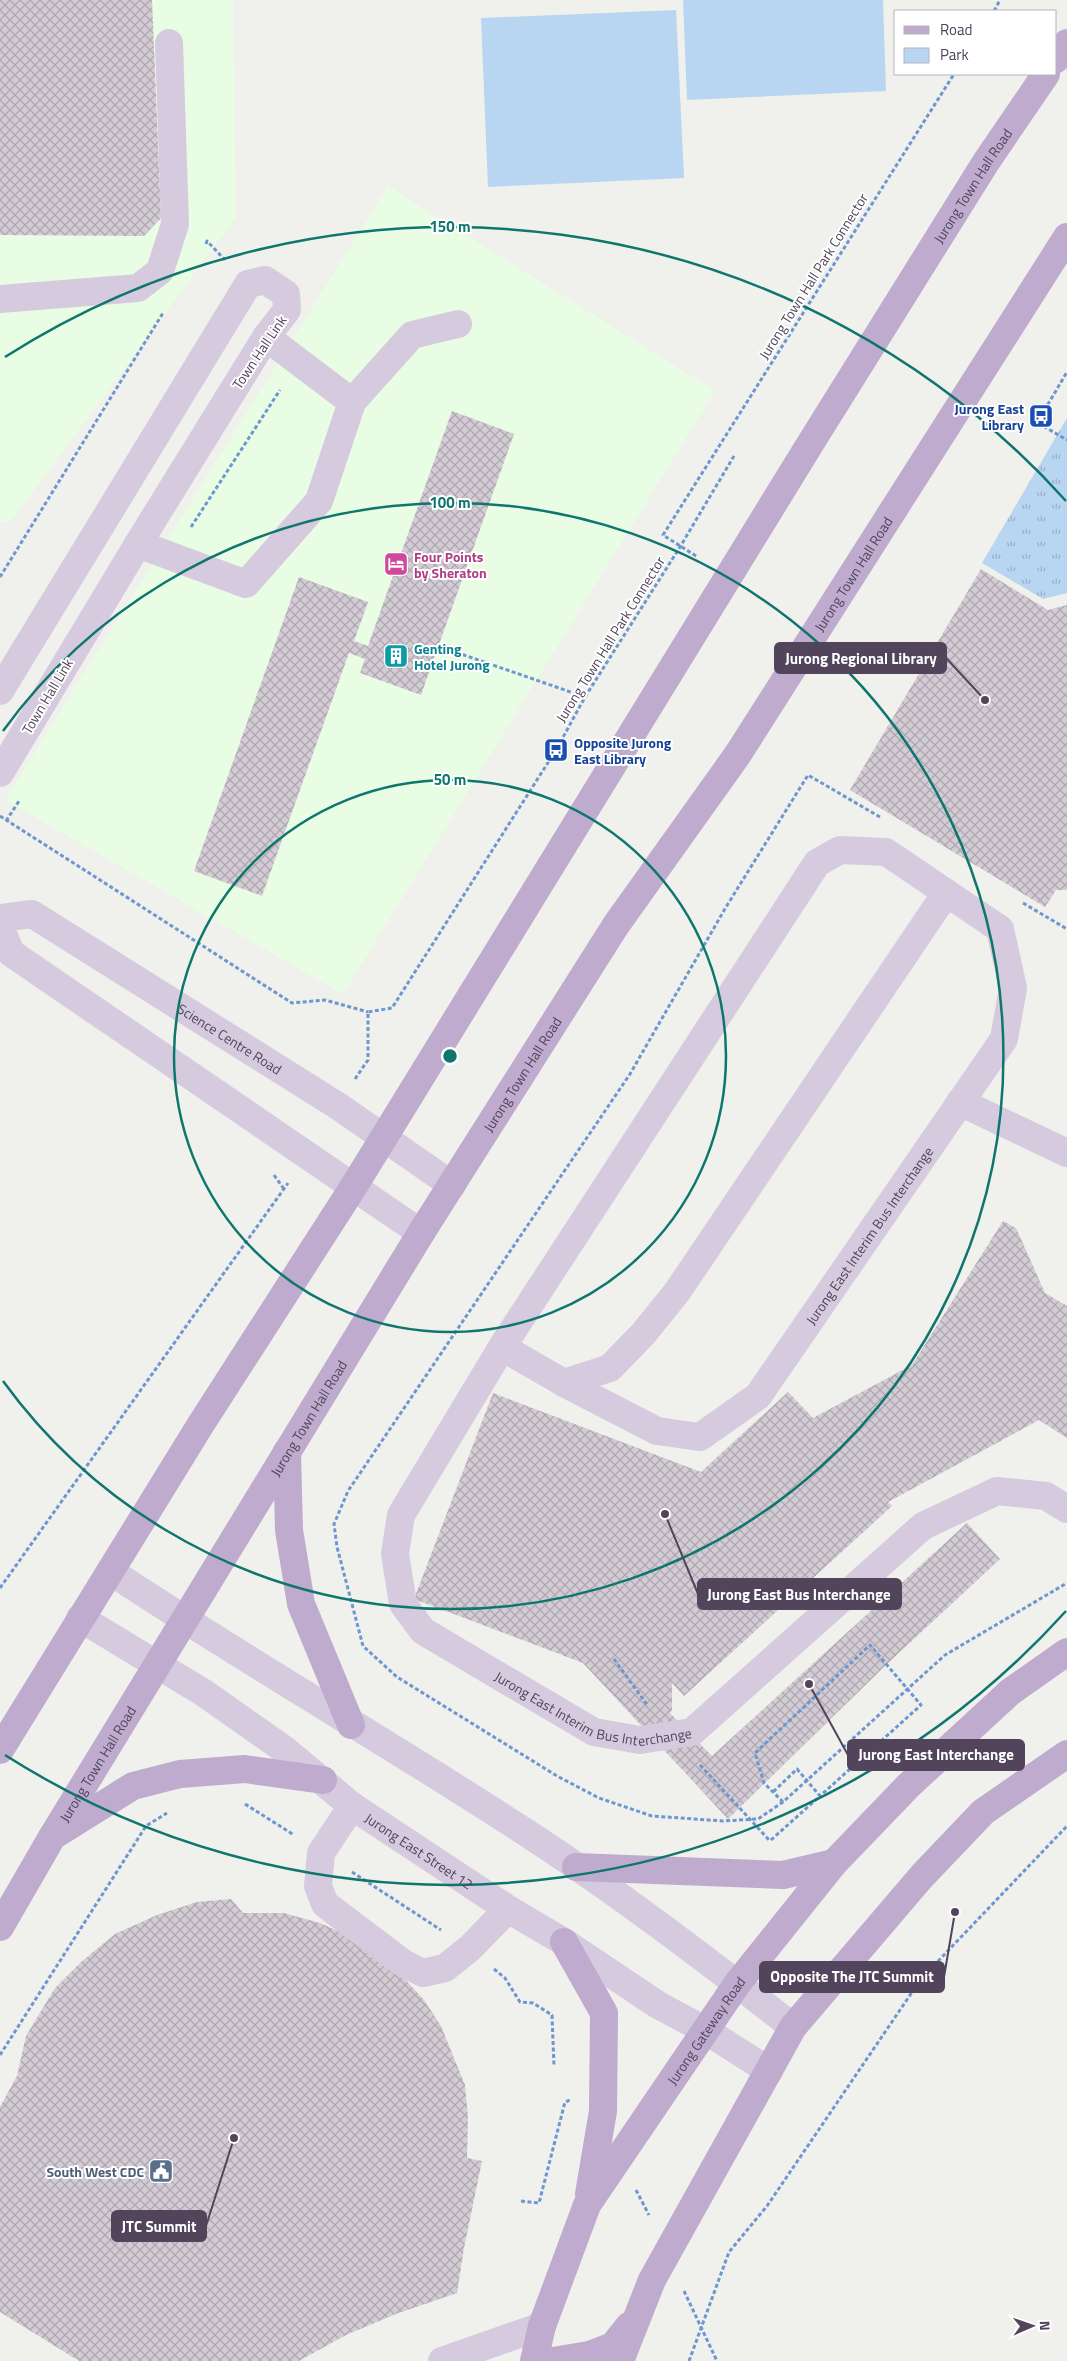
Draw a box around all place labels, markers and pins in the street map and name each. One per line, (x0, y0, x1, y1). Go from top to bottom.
place label: Jurong East Library (954, 398, 1024, 435)
bus stop icon: Jurong East Library (1028, 403, 1054, 429)
place label: Four Points by Sheraton (414, 546, 487, 583)
hotel icon: Four Points by Sheraton (383, 551, 409, 577)
place label: Genting Hotel Jurong (414, 638, 490, 675)
building icon: Genting Hotel Jurong (383, 643, 409, 669)
callout: Jurong Regional Library (775, 643, 946, 673)
place label: Opposite Jurong East Library (574, 732, 672, 769)
bus stop icon: Opposite Jurong East Library (543, 737, 569, 763)
centre of rings (441, 1047, 459, 1065)
callout: Jurong East Bus Interchange (698, 1579, 901, 1609)
callout: Jurong East Interchange (848, 1740, 1024, 1770)
callout: Opposite The JTC Summit (760, 1962, 944, 1992)
public building icon: South West CDC (148, 2158, 174, 2184)
place label: South West CDC (46, 2161, 144, 2182)
callout: JTC Summit (112, 2211, 206, 2241)

